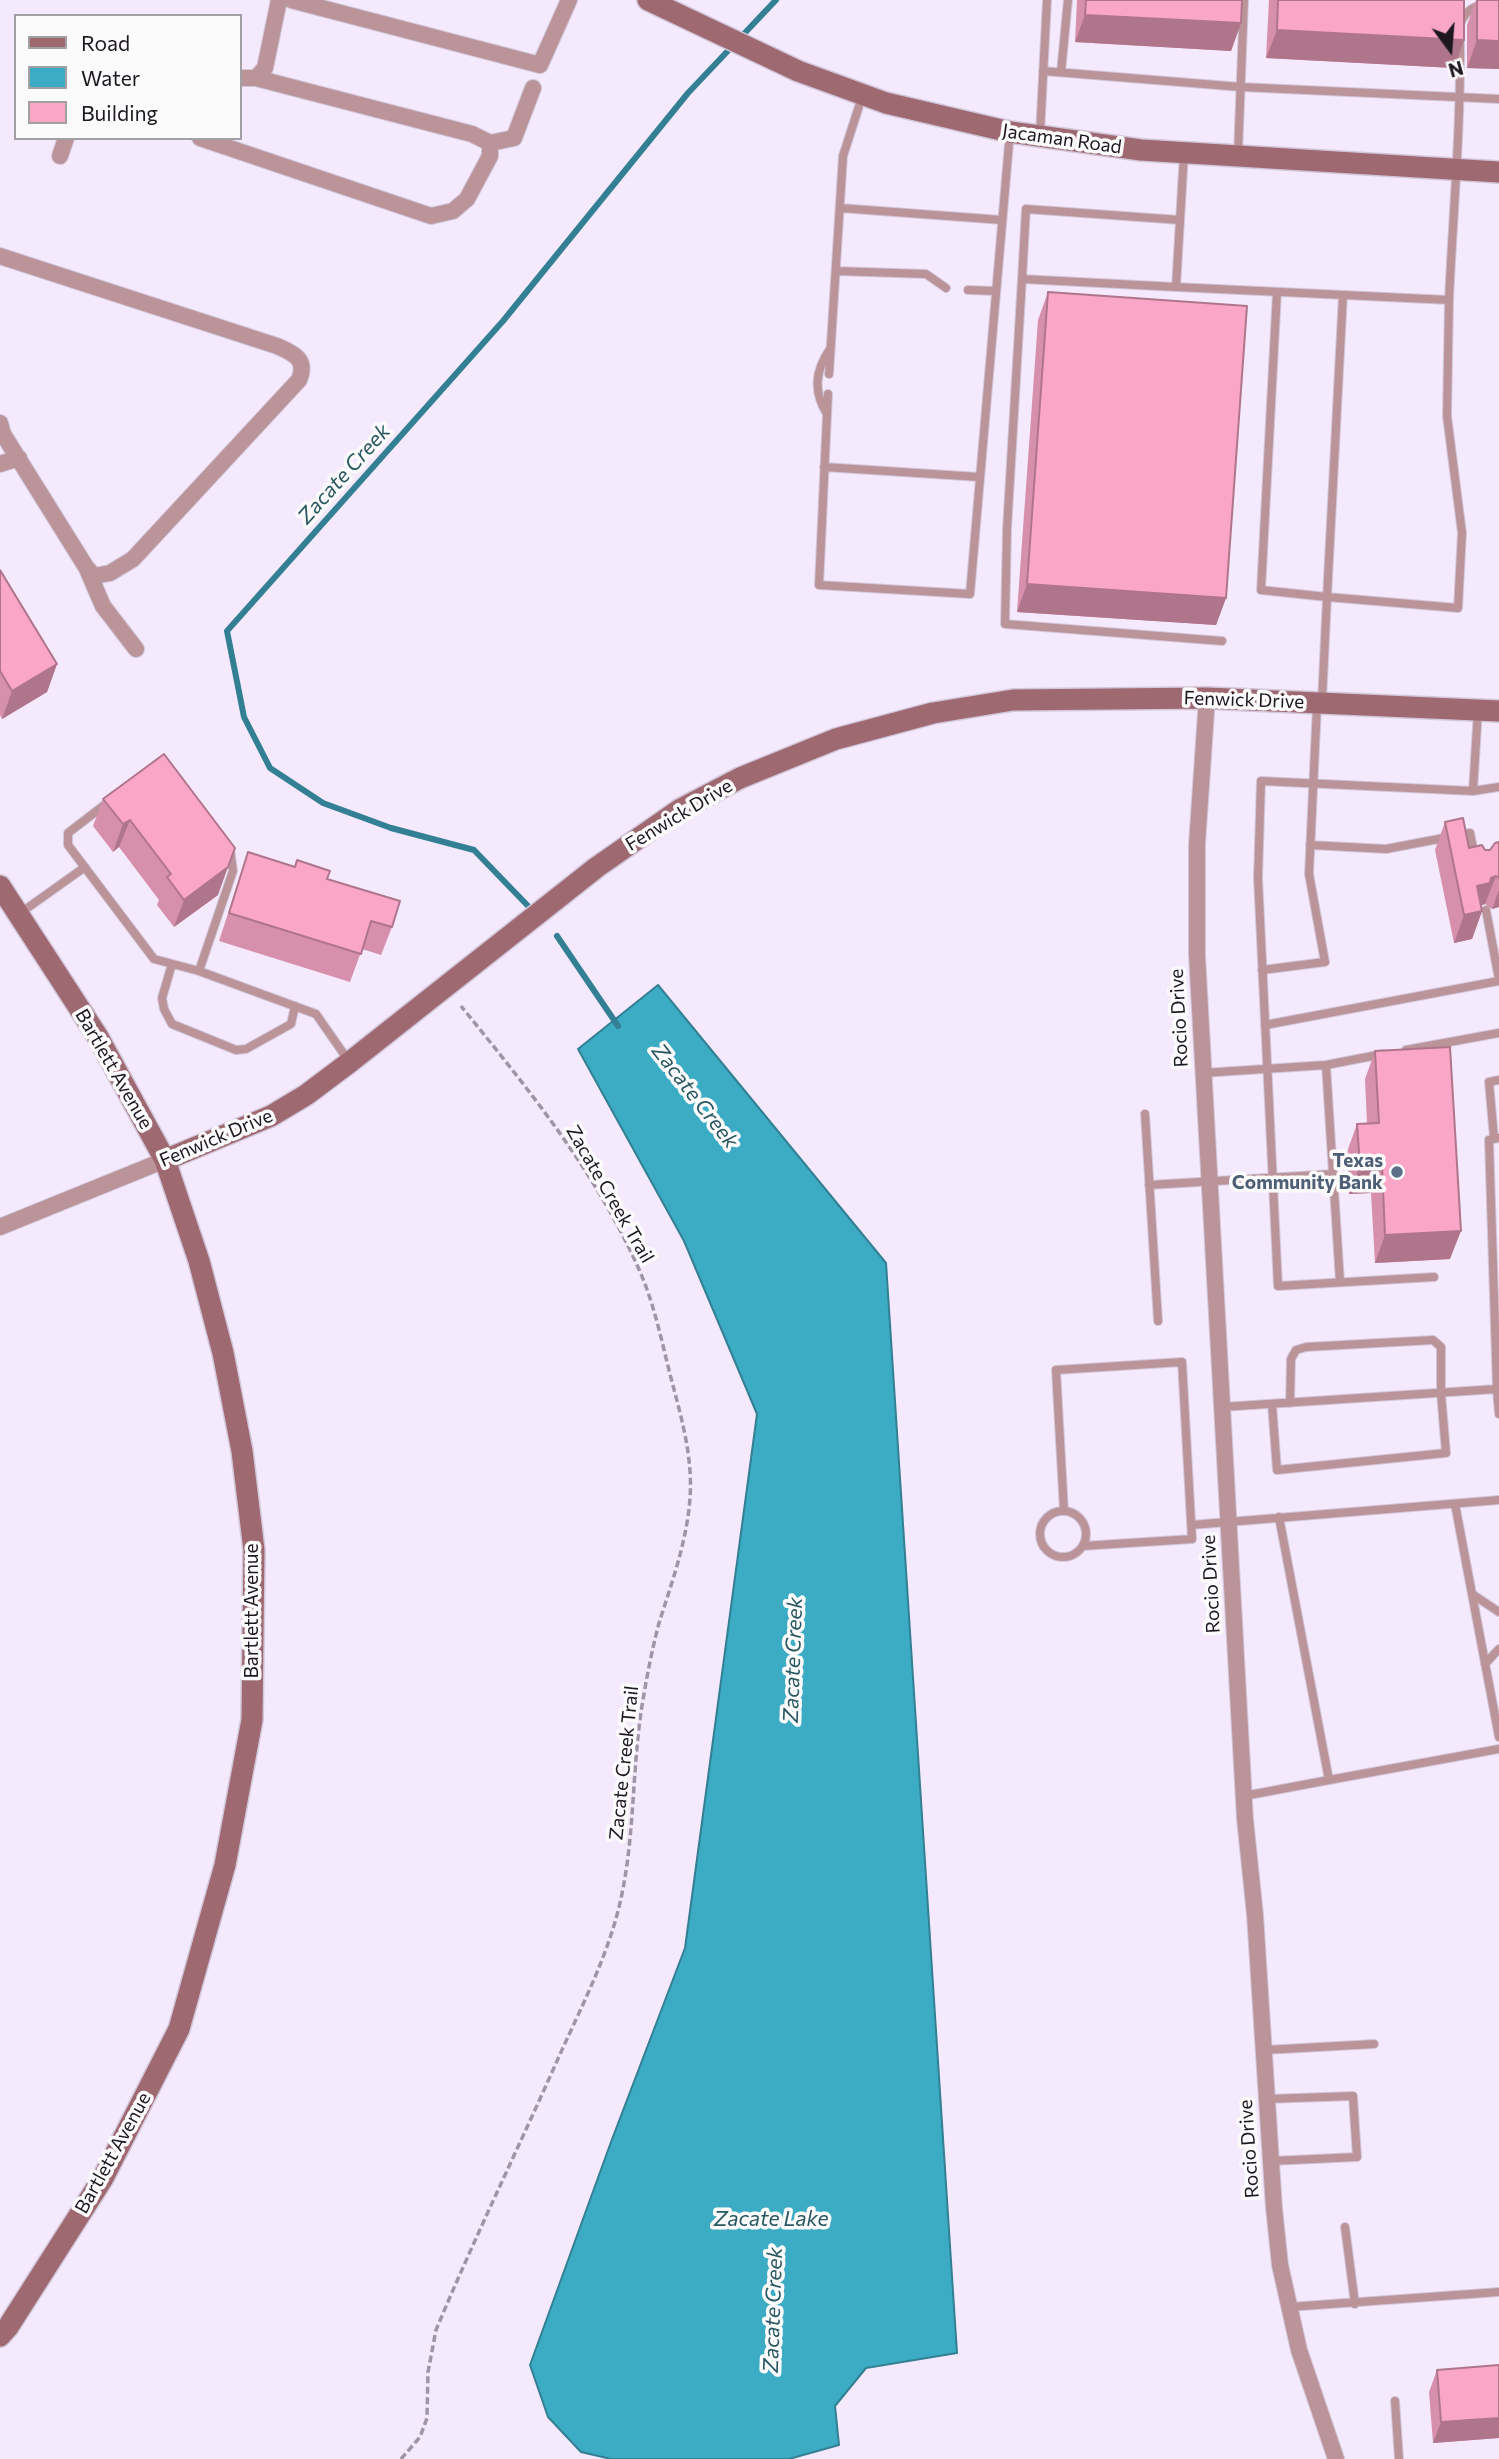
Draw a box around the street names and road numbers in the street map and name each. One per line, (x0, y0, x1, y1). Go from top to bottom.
street label: Jacaman Road (1001, 119, 1123, 159)
street label: Fenwick Drive (1183, 687, 1305, 713)
street label: Fenwick Drive (621, 774, 737, 856)
street label: Rocio Drive (1165, 968, 1193, 1068)
street label: Bartlett Avenue (70, 1005, 158, 1133)
street label: Fenwick Drive (156, 1104, 276, 1172)
street label: Zacate Creek Trail (561, 1121, 659, 1267)
street label: Rocio Drive (1197, 1534, 1225, 1634)
street label: Bartlett Avenue (241, 1544, 263, 1678)
street label: Zacate Creek Trail (605, 1685, 643, 1841)
street label: Bartlett Avenue (70, 2089, 156, 2217)
street label: Rocio Drive (1234, 2099, 1264, 2199)

